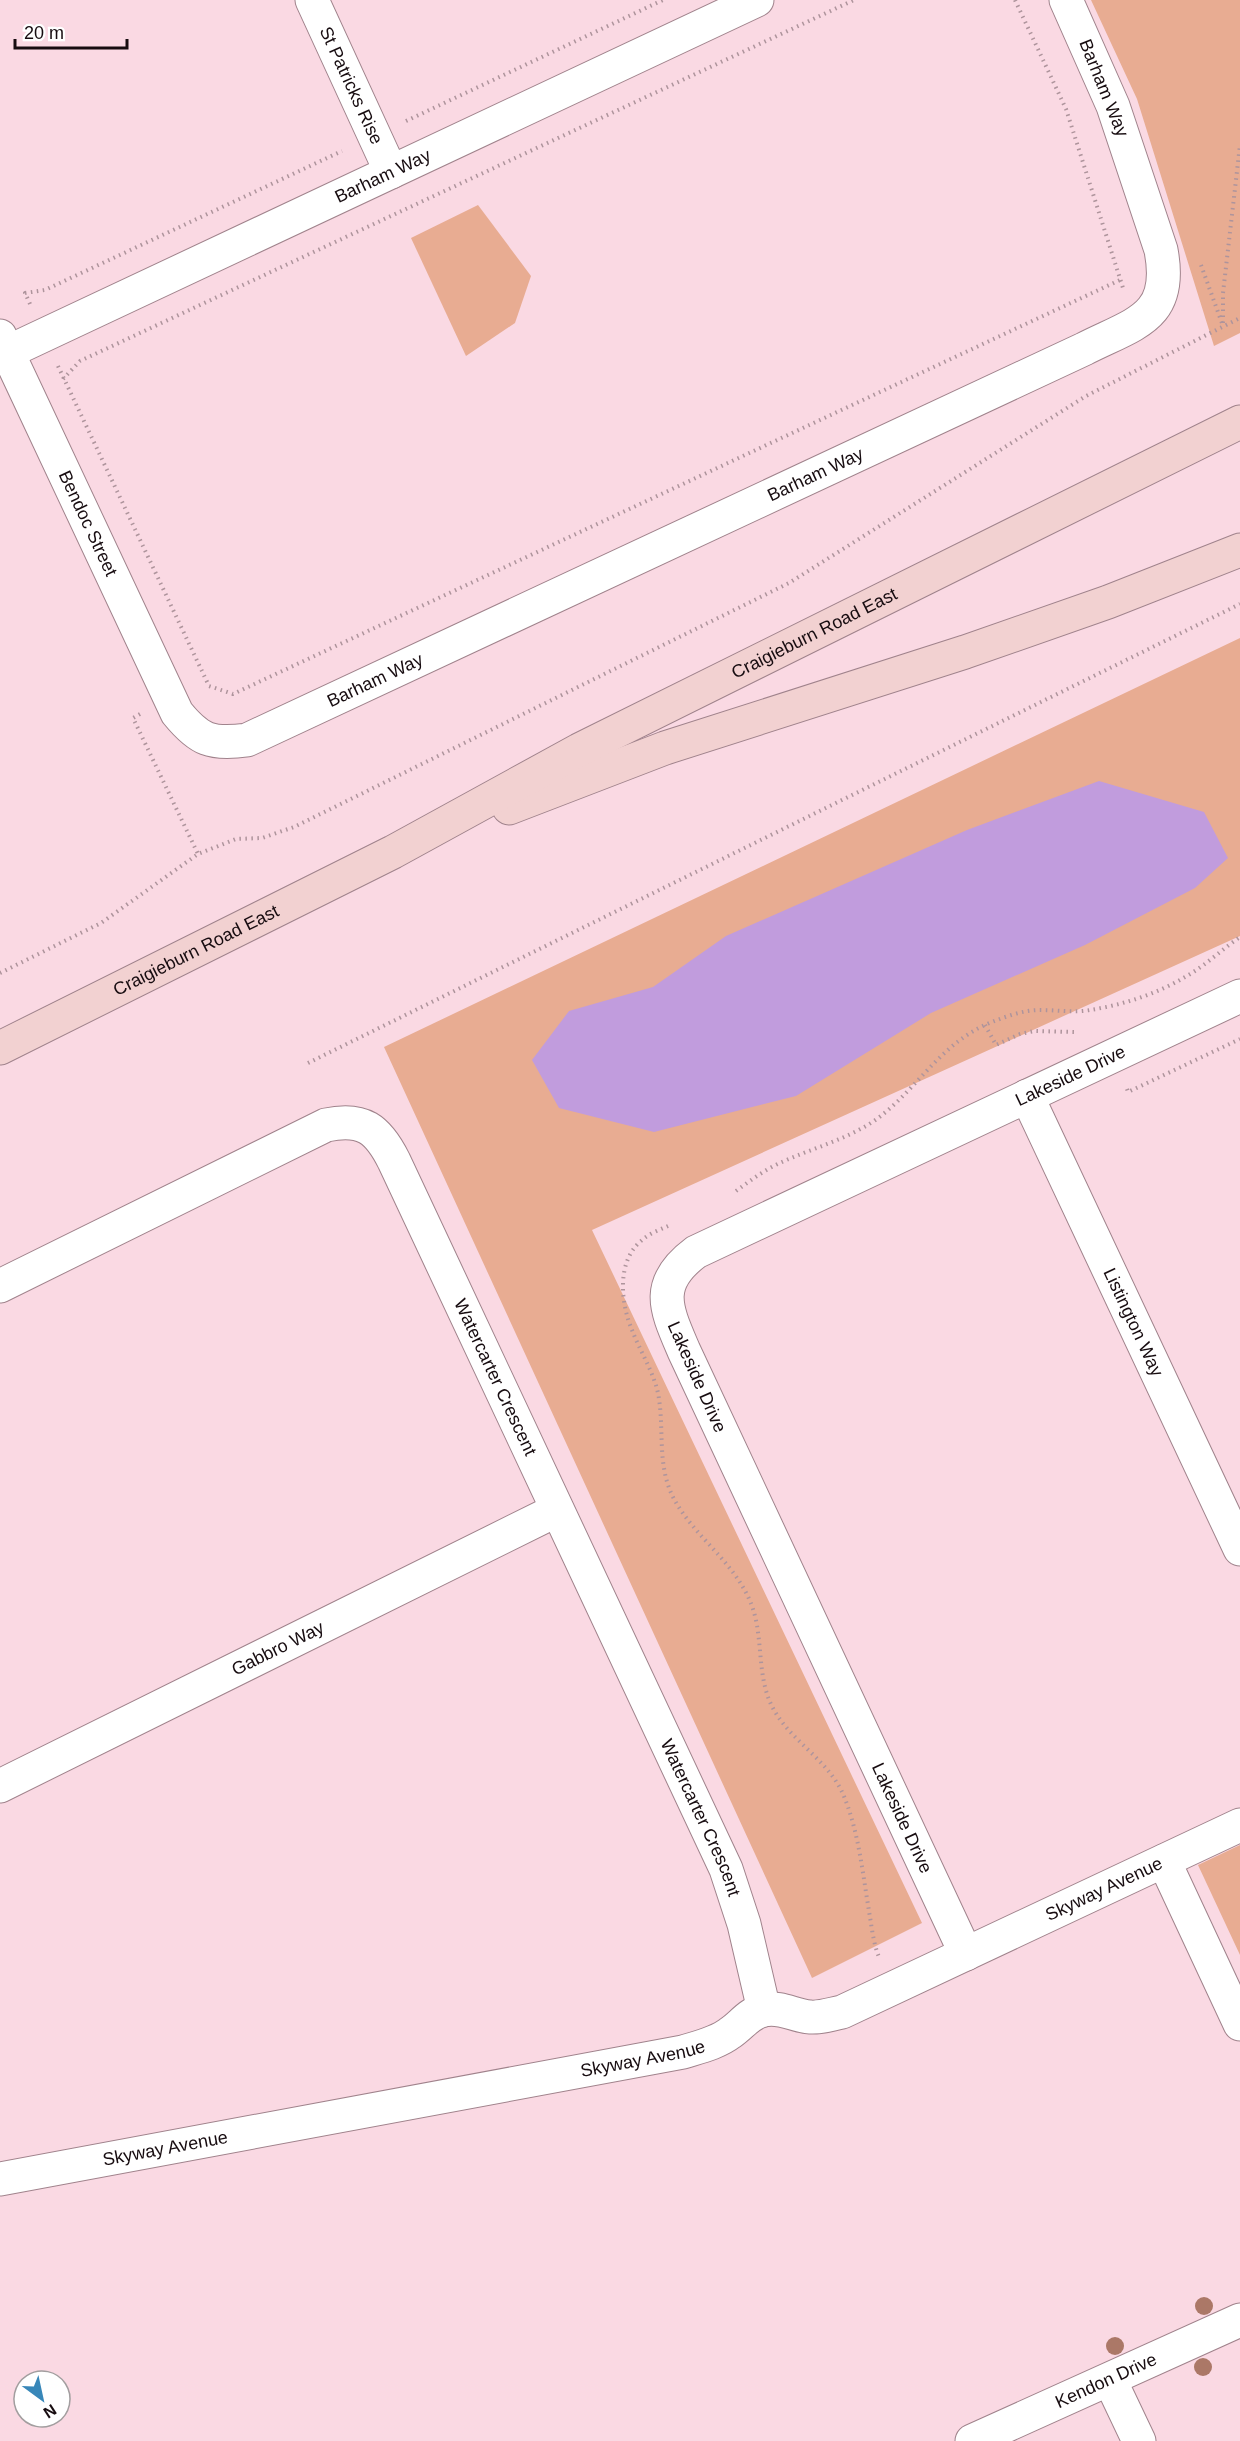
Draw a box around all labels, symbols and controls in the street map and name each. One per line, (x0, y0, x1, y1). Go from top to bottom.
scale bar (15, 12, 128, 50)
text: 20 m (24, 23, 64, 43)
street label: St Patricks Rise (316, 23, 387, 147)
street label: Barham Way (1075, 36, 1133, 140)
street label: Barham Way (332, 145, 434, 207)
street label: Barham Way (764, 444, 866, 505)
street label: Bendoc Street (55, 467, 121, 579)
street label: Craigieburn Road East (728, 584, 900, 683)
street label: Barham Way (324, 649, 426, 711)
street label: Craigieburn Road East (110, 901, 282, 1000)
street label: Lakeside Drive (1012, 1041, 1129, 1110)
street label: Listington Way (1099, 1265, 1167, 1380)
street label: Watercarter Crescent (450, 1296, 541, 1459)
street label: Lakeside Drive (664, 1319, 730, 1435)
street label: Gabbro Way (228, 1617, 327, 1680)
street label: Watercarter Crescent (656, 1736, 744, 1899)
street label: Lakeside Drive (868, 1760, 936, 1876)
street label: Skyway Avenue (1042, 1853, 1166, 1925)
street label: Skyway Avenue (579, 2036, 708, 2081)
street label: Skyway Avenue (101, 2127, 229, 2170)
street label: Kendon Drive (1052, 2349, 1160, 2412)
north arrow (12, 2369, 72, 2429)
text: N (40, 2401, 59, 2421)

